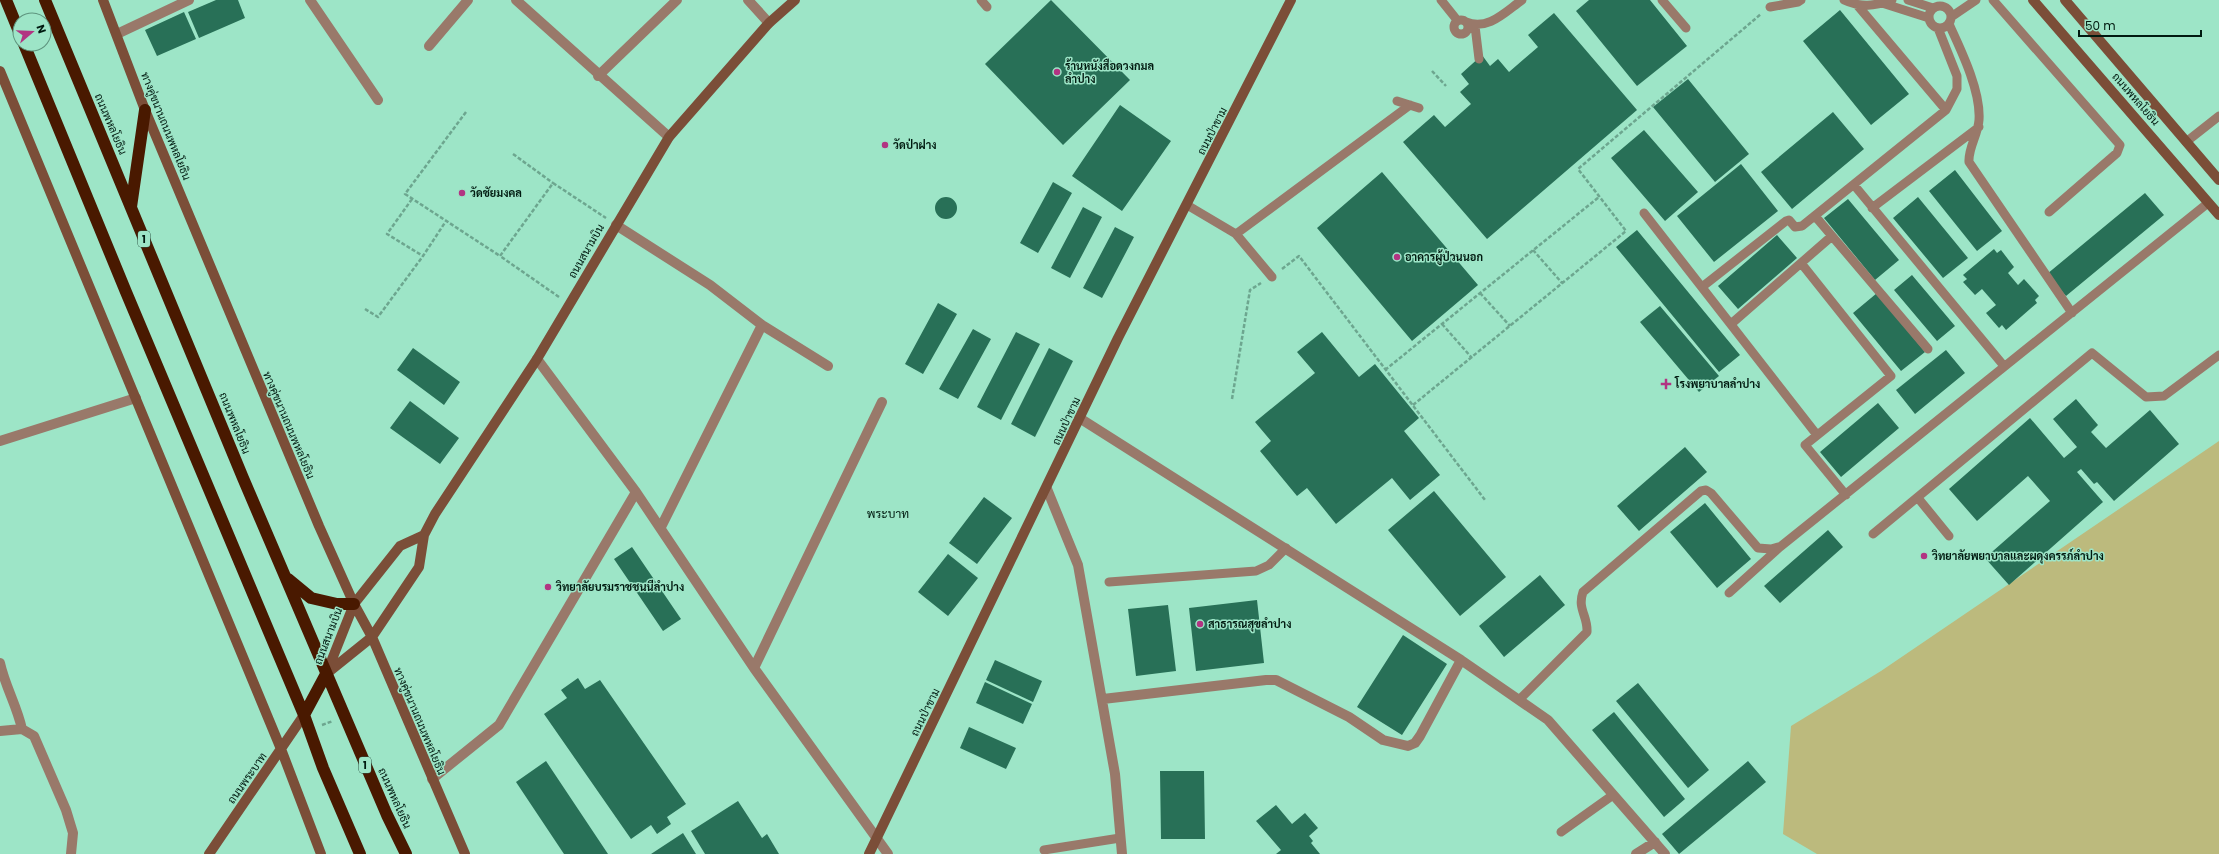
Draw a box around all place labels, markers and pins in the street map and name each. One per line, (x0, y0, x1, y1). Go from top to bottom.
place label: ร้านหนังสือดวงกมล ลำปาง (1065, 58, 1154, 87)
marker: ร้านหนังสือดวงกมล ลำปาง (1052, 67, 1062, 77)
place label: วัดป่าฝาง (893, 137, 937, 153)
marker: วัดป่าฝาง (880, 140, 890, 150)
place label: วัดชัยมงคล (470, 185, 522, 201)
marker: วัดชัยมงคล (457, 188, 467, 198)
place label: อาคารผู้ป่วนนอก (1405, 249, 1483, 265)
marker: อาคารผู้ป่วนนอก (1392, 252, 1402, 262)
place label: โรงพยาบาลลำปาง (1674, 376, 1760, 392)
marker: โรงพยาบาลลำปาง (1660, 378, 1672, 390)
place label: วิทยาลัยพยาบาลและผดุงครรภ์ลําปาง (1931, 548, 2104, 564)
marker: วิทยาลัยพยาบาลและผดุงครรภ์ลําปาง (1919, 551, 1929, 561)
place label: วิทยาลัยบรมราชชนนีลำปาง (555, 579, 684, 595)
marker: วิทยาลัยบรมราชชนนีลำปาง (543, 582, 553, 592)
place label: สาธารณสุขลำปาง (1208, 616, 1291, 632)
marker: สาธารณสุขลำปาง (1195, 619, 1205, 629)

